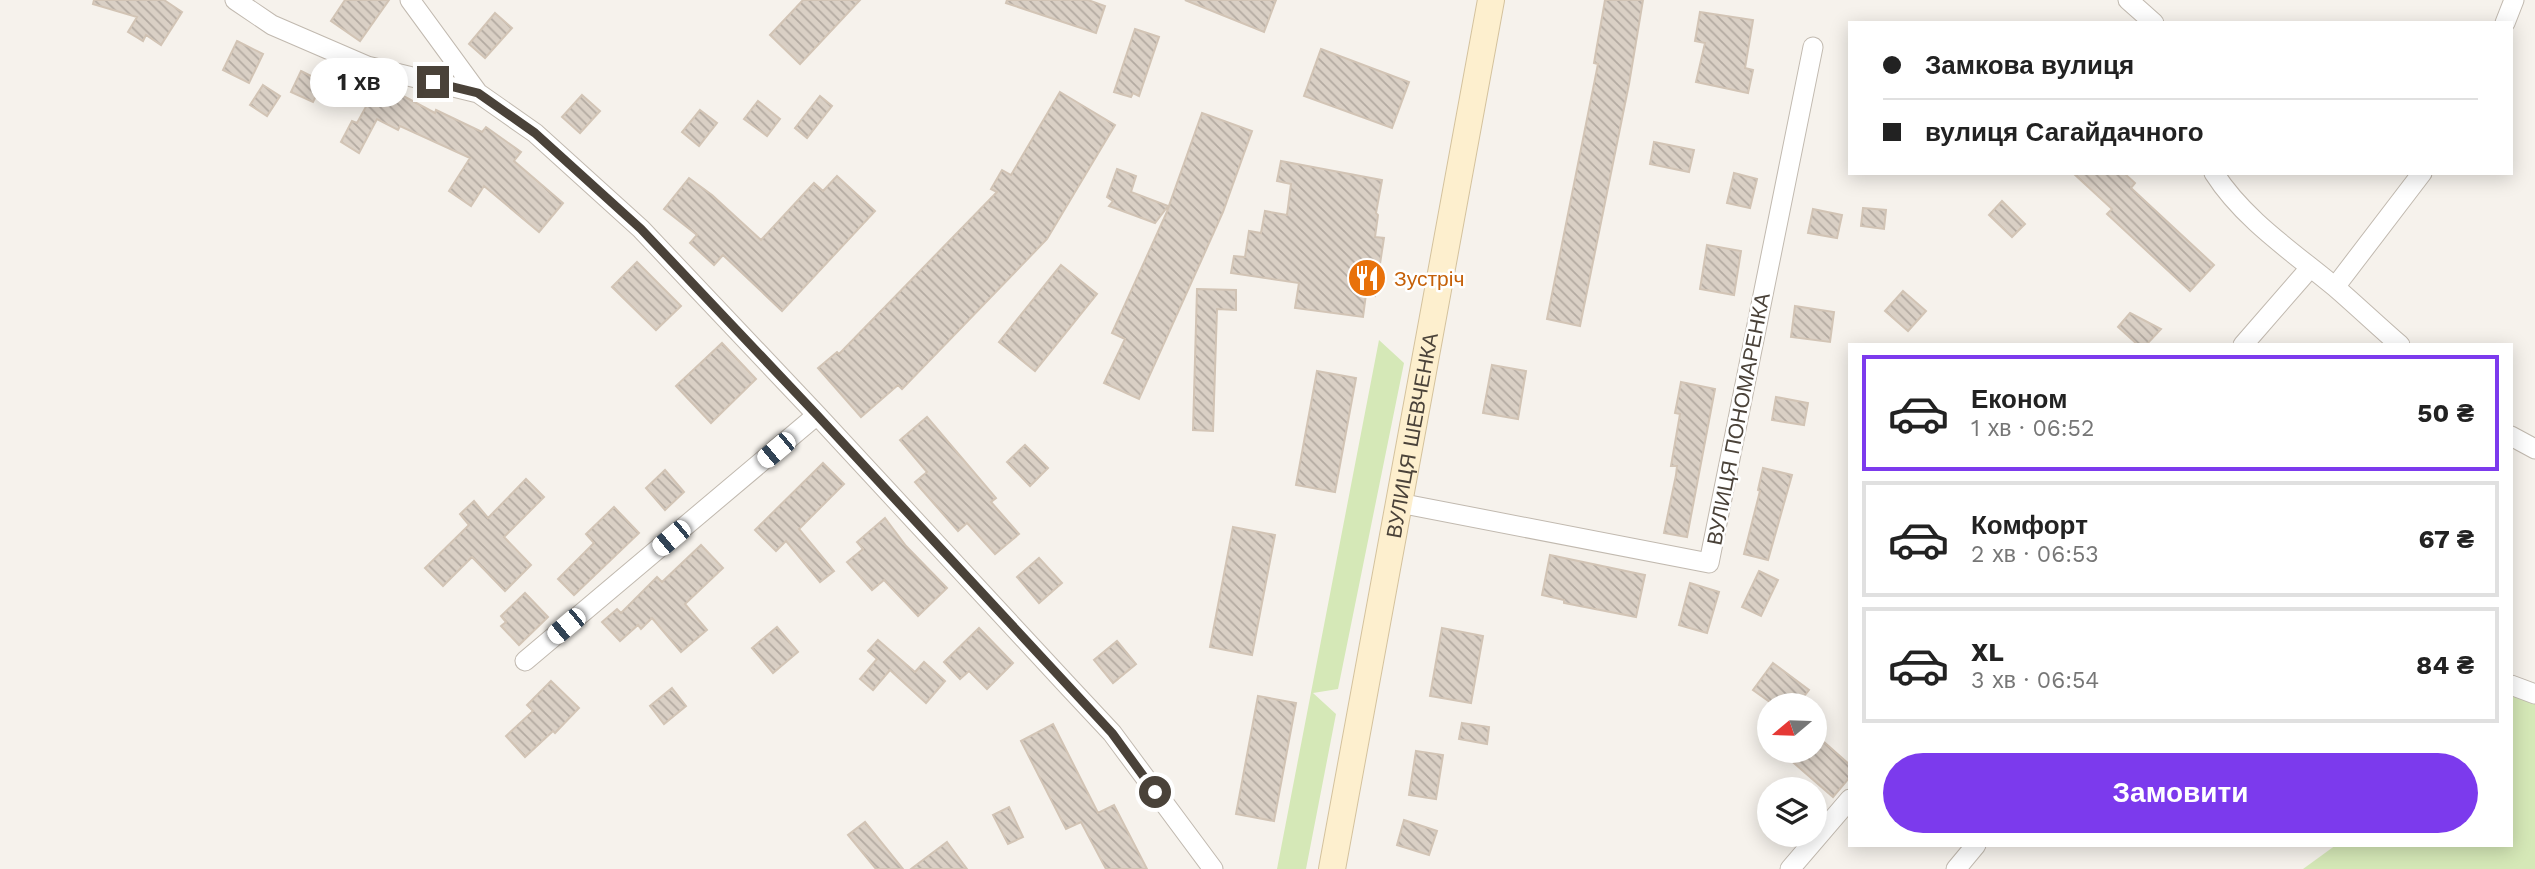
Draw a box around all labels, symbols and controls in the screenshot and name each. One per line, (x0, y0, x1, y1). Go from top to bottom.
text: Замкова вулиця (1925, 50, 2134, 80)
callout: 1 хв (310, 57, 408, 106)
route end (417, 66, 449, 98)
text: 1 хв (337, 69, 381, 96)
text: вулиця Сагайдачного (1925, 117, 2204, 147)
restaurant icon: Зустріч (1346, 257, 1388, 299)
place label: Зустріч (1394, 266, 1464, 291)
street label: ВУЛИЦЯ ПОНОМАРЕНКА (1701, 291, 1775, 547)
street label: ВУЛИЦЯ ШЕВЧЕНКА (1380, 330, 1442, 540)
icon: car (1887, 382, 1950, 445)
text: Економ (1971, 384, 2067, 414)
text: 50 ₴ (2417, 398, 2474, 428)
text: 1 хв · 06:52 (1971, 415, 2094, 442)
car (754, 428, 799, 472)
icon: car (1887, 508, 1950, 571)
text: Комфорт (1971, 510, 2088, 540)
car (649, 516, 694, 560)
text: 67 ₴ (2419, 524, 2474, 554)
text: 2 хв · 06:53 (1971, 541, 2099, 568)
car (544, 604, 589, 648)
icon: car (1887, 634, 1950, 697)
text: XL (1971, 637, 2004, 667)
text: 84 ₴ (2416, 650, 2474, 680)
text: 3 хв · 06:54 (1971, 667, 2099, 694)
north arrow (1757, 693, 1827, 763)
map controls (1757, 693, 1827, 847)
button: Замовити (1883, 753, 2478, 833)
route start (1139, 776, 1171, 808)
button: layers (1757, 777, 1827, 847)

